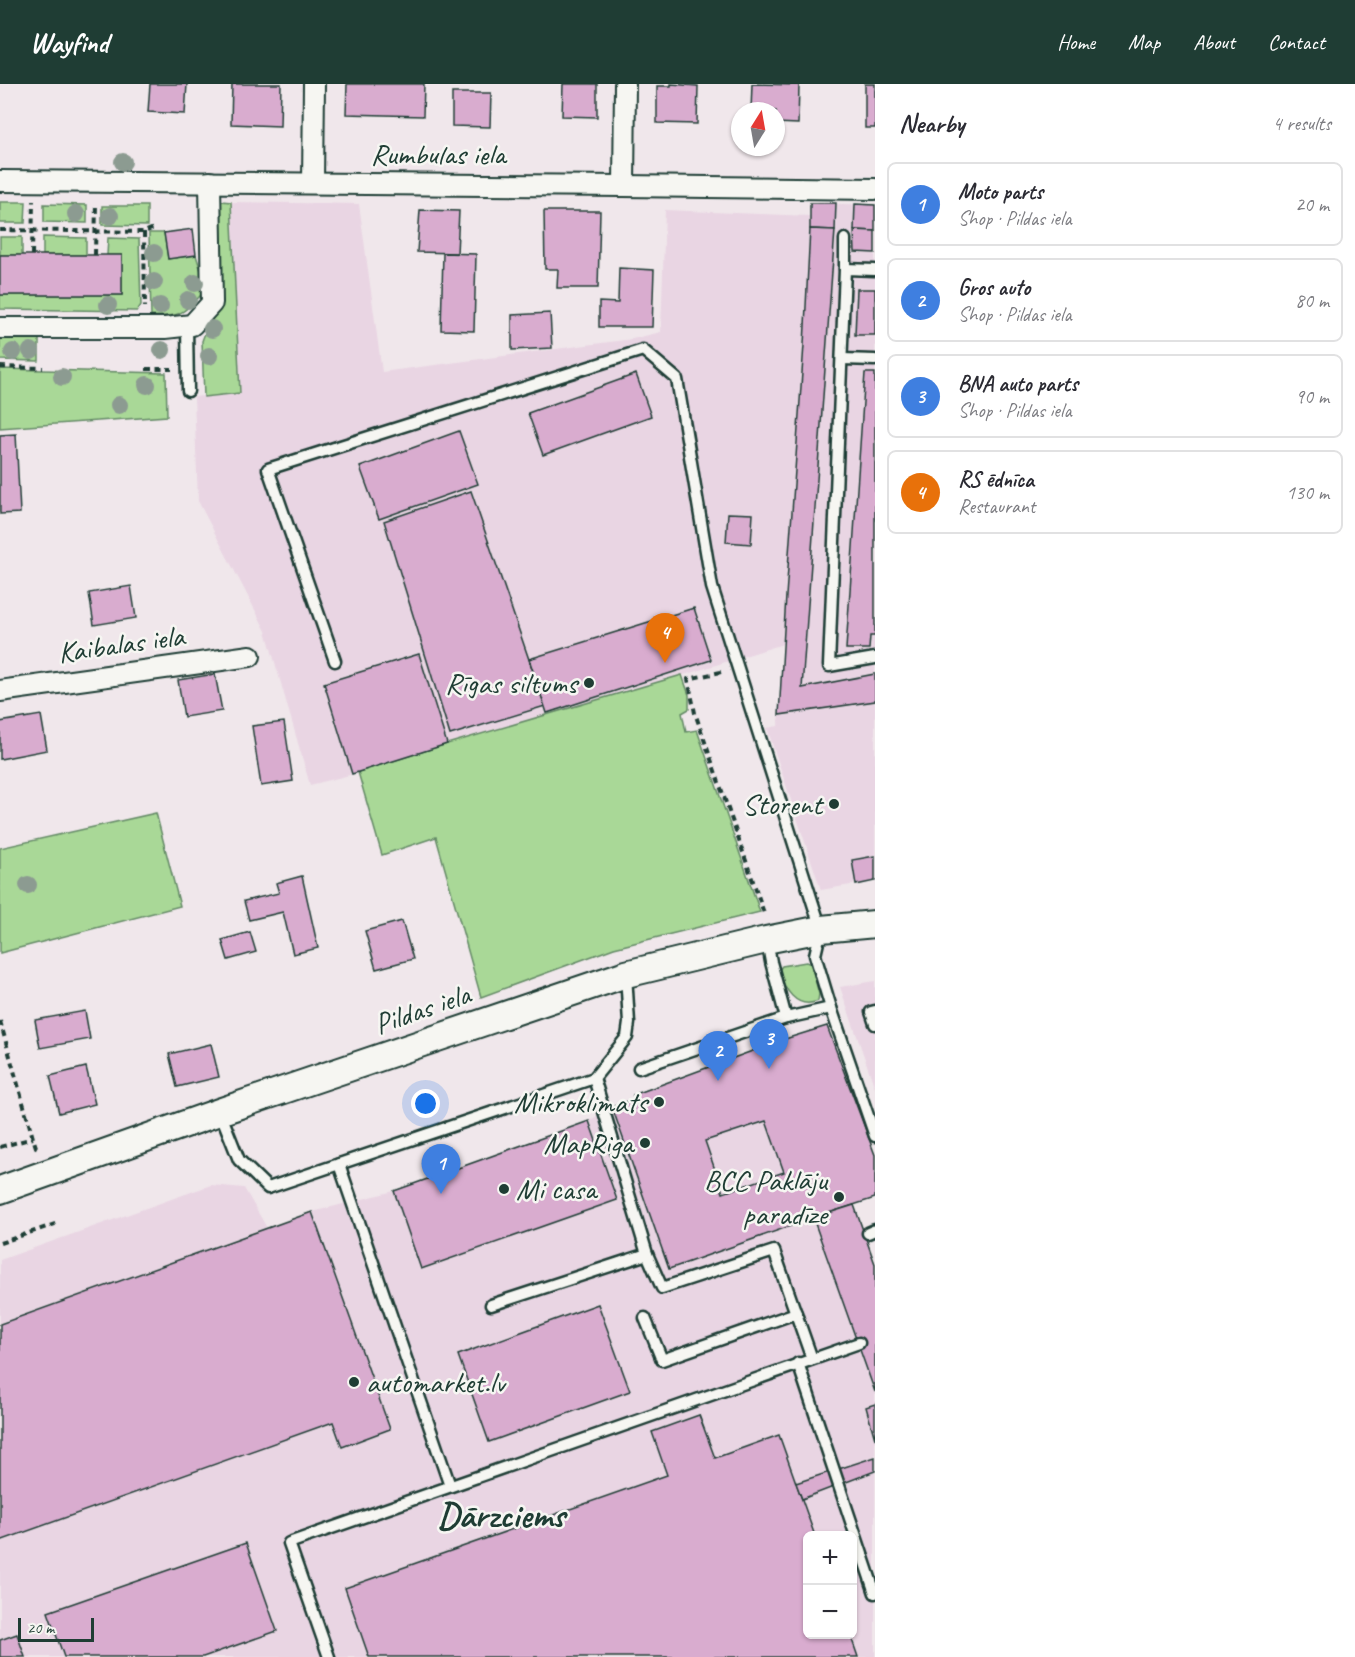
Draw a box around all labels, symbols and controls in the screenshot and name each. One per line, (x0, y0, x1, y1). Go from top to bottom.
text: Wayfind (30, 25, 109, 60)
text: Home (1057, 29, 1095, 55)
text: Map (1128, 29, 1160, 55)
text: About (1193, 29, 1235, 55)
text: Contact (1268, 29, 1325, 55)
north arrow (731, 102, 785, 156)
text: Nearby (899, 107, 964, 140)
text: 4 results (1272, 111, 1331, 136)
street label: Rumbulas iela (371, 135, 508, 173)
text: Moto parts (958, 178, 1043, 206)
text: 1 (916, 192, 925, 217)
text: 20 m (1295, 192, 1329, 217)
text: Shop · Pildas iela (958, 206, 1071, 231)
text: Gros auto (958, 274, 1030, 302)
text: 2 (916, 288, 925, 313)
text: 80 m (1295, 288, 1329, 313)
text: Shop · Pildas iela (958, 302, 1071, 327)
text: BNA auto parts (958, 370, 1078, 398)
text: 3 (916, 384, 925, 409)
text: 90 m (1295, 384, 1329, 409)
text: Shop · Pildas iela (958, 398, 1071, 423)
text: RS ēdnīca (958, 466, 1034, 494)
text: 4 (916, 480, 925, 505)
text: 130 m (1286, 480, 1329, 505)
text: Restaurant (958, 494, 1035, 519)
pin: 4 (646, 614, 684, 663)
street label: Kaibalas iela (55, 616, 188, 672)
place label: Rīgas siltums (445, 664, 580, 702)
marker: Rīgas siltums (582, 676, 596, 690)
place label: Storent (742, 785, 825, 823)
marker: Storent (827, 797, 841, 811)
street label: Pildas iela (369, 974, 477, 1043)
pin: 3 (750, 1020, 788, 1069)
pin: 2 (698, 1032, 738, 1081)
place label: Mikroklimats (514, 1083, 650, 1121)
your location (411, 1089, 440, 1118)
marker: Mikroklimats (652, 1095, 666, 1109)
place label: MapRiga (543, 1124, 636, 1162)
marker: MapRiga (638, 1136, 652, 1150)
pin: 1 (422, 1144, 460, 1194)
place label: BCC Paklāju paradīze (704, 1161, 829, 1233)
place label: Mi casa (516, 1170, 599, 1208)
marker: Mi casa (497, 1182, 511, 1196)
marker: BCC Paklāju paradīze (832, 1190, 846, 1204)
place label: automarket.lv (366, 1363, 507, 1401)
marker: automarket.lv (347, 1375, 361, 1389)
district label: Dārzciems (437, 1492, 568, 1538)
map controls (803, 1531, 857, 1639)
button: + (803, 1531, 857, 1585)
button: − (803, 1585, 857, 1639)
scale bar (18, 1615, 94, 1642)
text: 20 m (27, 1618, 54, 1638)

